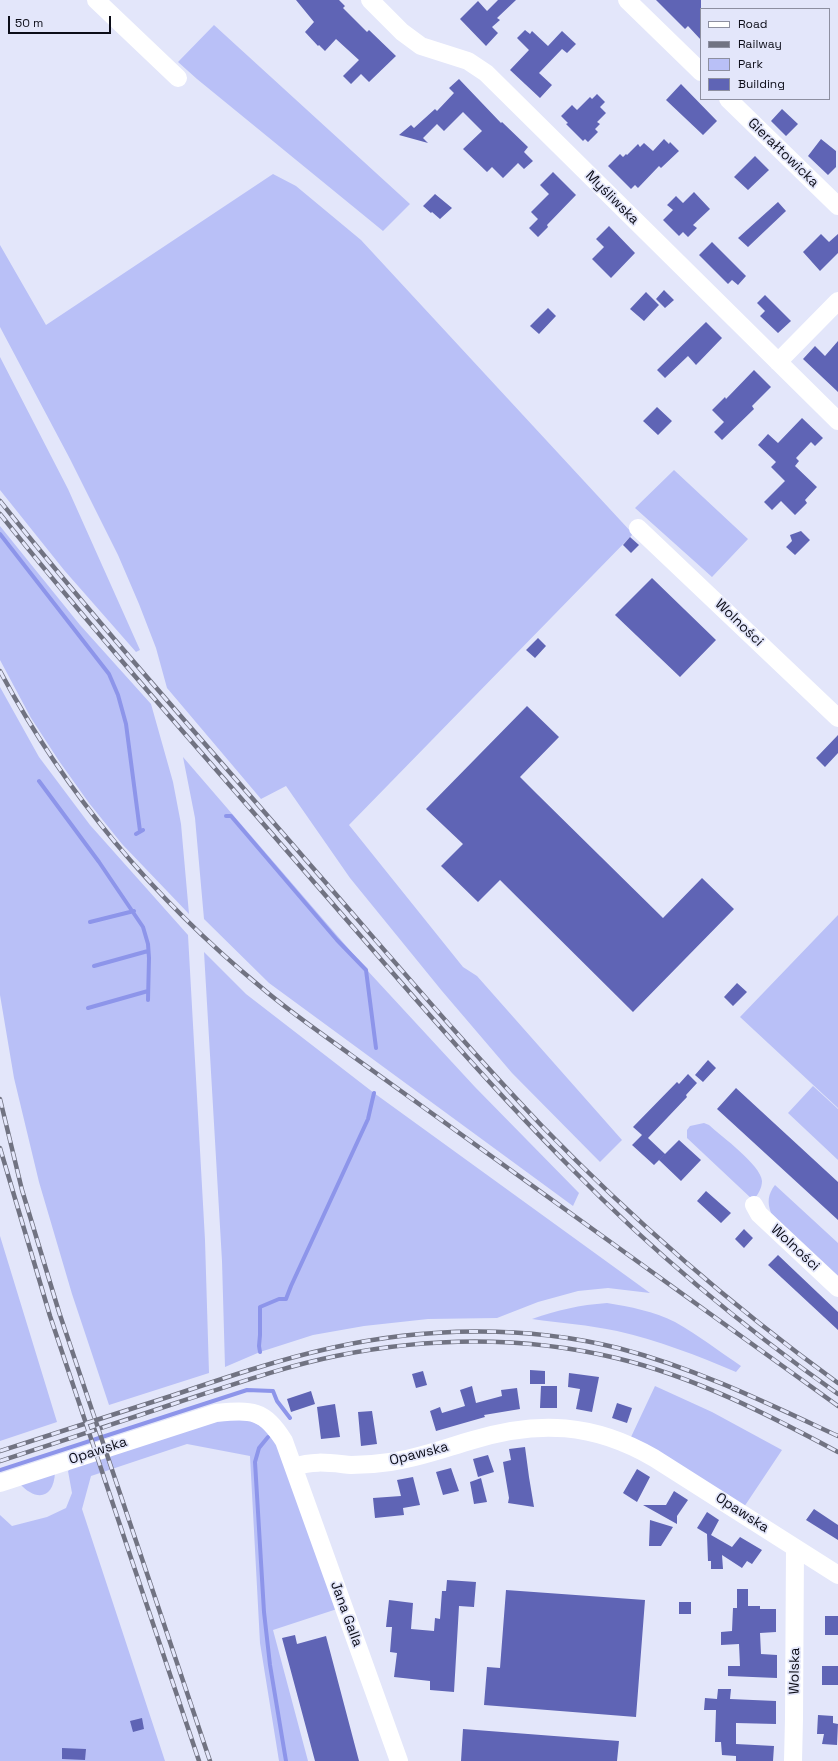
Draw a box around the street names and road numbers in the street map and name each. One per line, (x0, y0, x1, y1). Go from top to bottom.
street label: Gierałtowicka (744, 115, 822, 191)
street label: Myśliwska (582, 168, 642, 228)
street label: Wolności (711, 596, 767, 650)
street label: Wolności (767, 1221, 823, 1275)
street label: Opawska (67, 1434, 129, 1468)
street label: Opawska (388, 1439, 450, 1469)
street label: Opawska (712, 1490, 772, 1536)
street label: Jana Galla (326, 1579, 366, 1649)
street label: Wolska (786, 1647, 804, 1695)

